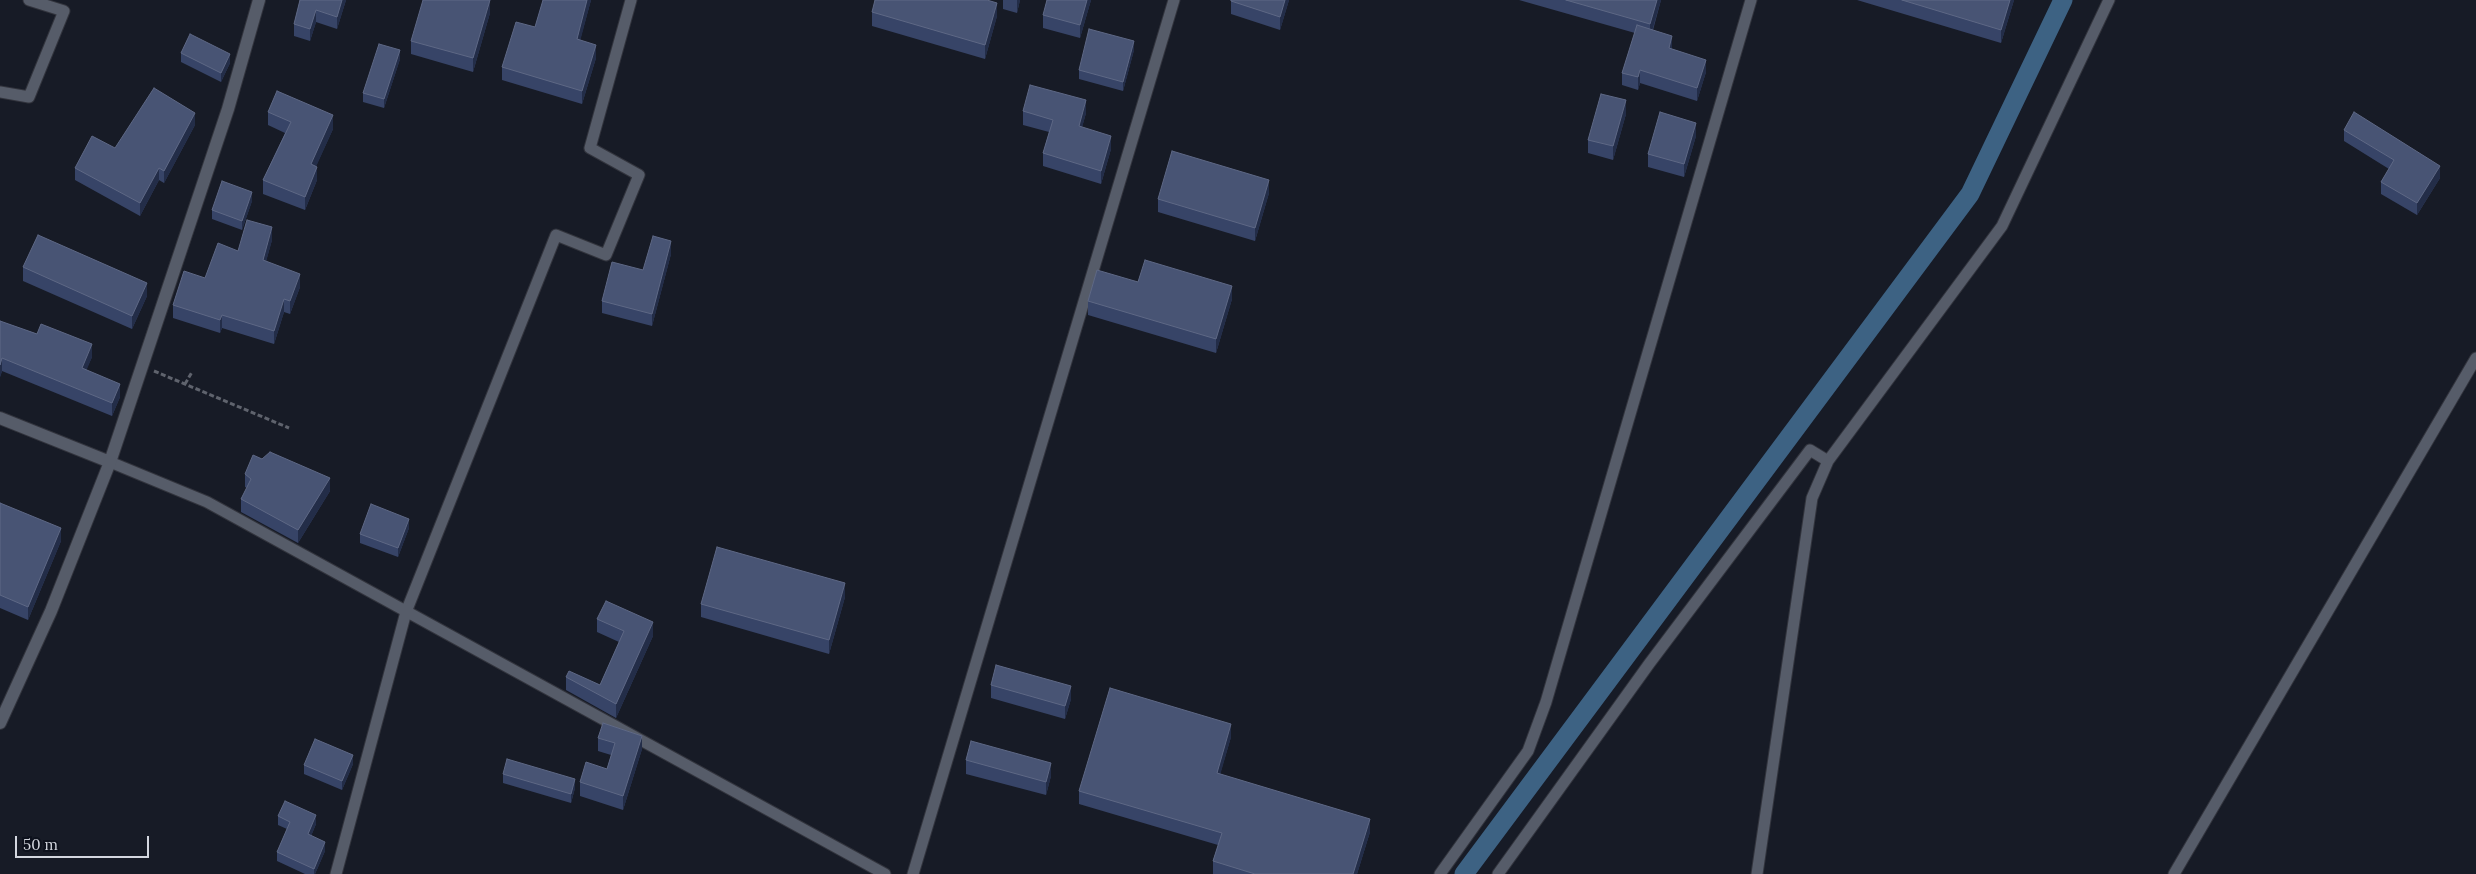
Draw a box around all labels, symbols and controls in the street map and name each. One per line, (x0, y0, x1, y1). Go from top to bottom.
scale bar (18, 826, 151, 858)
text: 50 m (23, 835, 58, 854)

